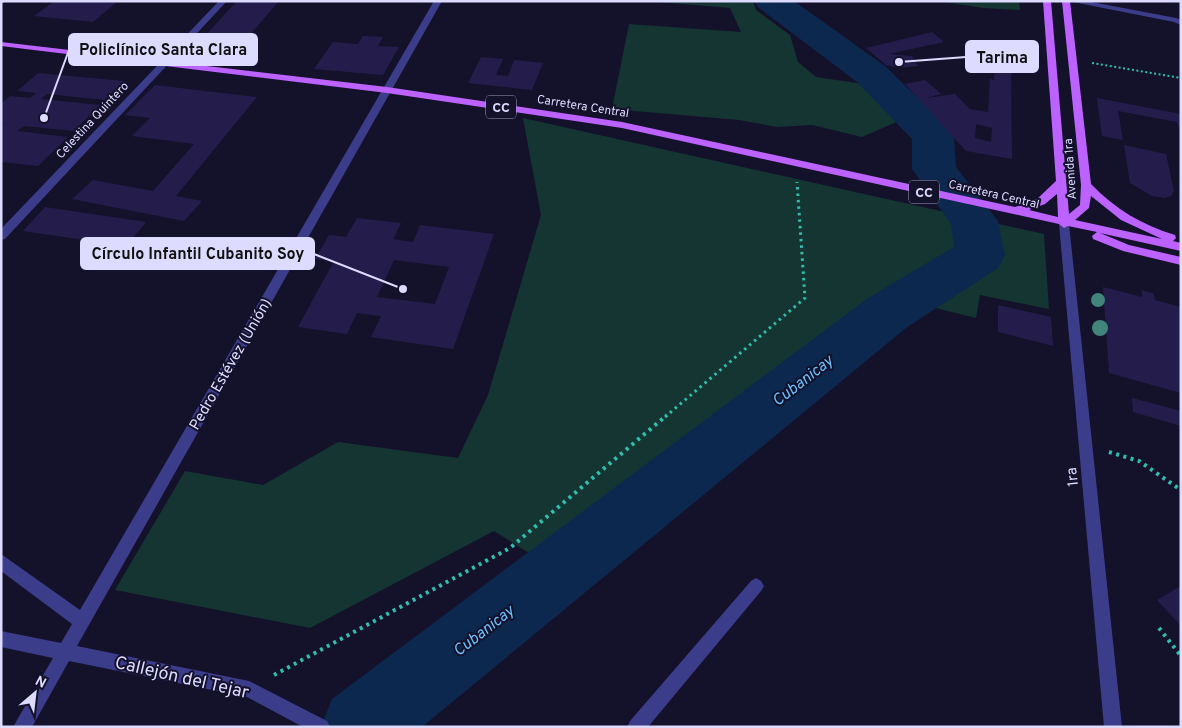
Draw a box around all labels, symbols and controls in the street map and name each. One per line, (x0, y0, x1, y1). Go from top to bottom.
callout: Policlínico Santa Clara (69, 34, 257, 65)
text: Policlínico Santa Clara (79, 41, 247, 61)
callout: Tarima (966, 41, 1038, 72)
text: Tarima (976, 49, 1028, 69)
street label: Celestina Quintero (53, 79, 133, 163)
street label: Carretera Central (536, 92, 630, 122)
road number: CC (486, 95, 516, 118)
street label: Avenida 1ra (1061, 138, 1081, 200)
street label: Carretera Central (947, 177, 1041, 213)
road number: CC (909, 180, 939, 203)
callout: Círculo Infantil Cubanito Soy (81, 238, 314, 269)
text: Círculo Infantil Cubanito Soy (92, 245, 304, 265)
street label: Pedro Estévez (Unión) (186, 296, 277, 434)
water label: Cubanicay (769, 350, 839, 412)
street label: 1ra (1063, 466, 1084, 487)
water label: Cubanicay (450, 600, 520, 662)
street label: Callejón del Tejar (112, 652, 251, 705)
north arrow (10, 668, 60, 718)
text: N (32, 673, 49, 693)

